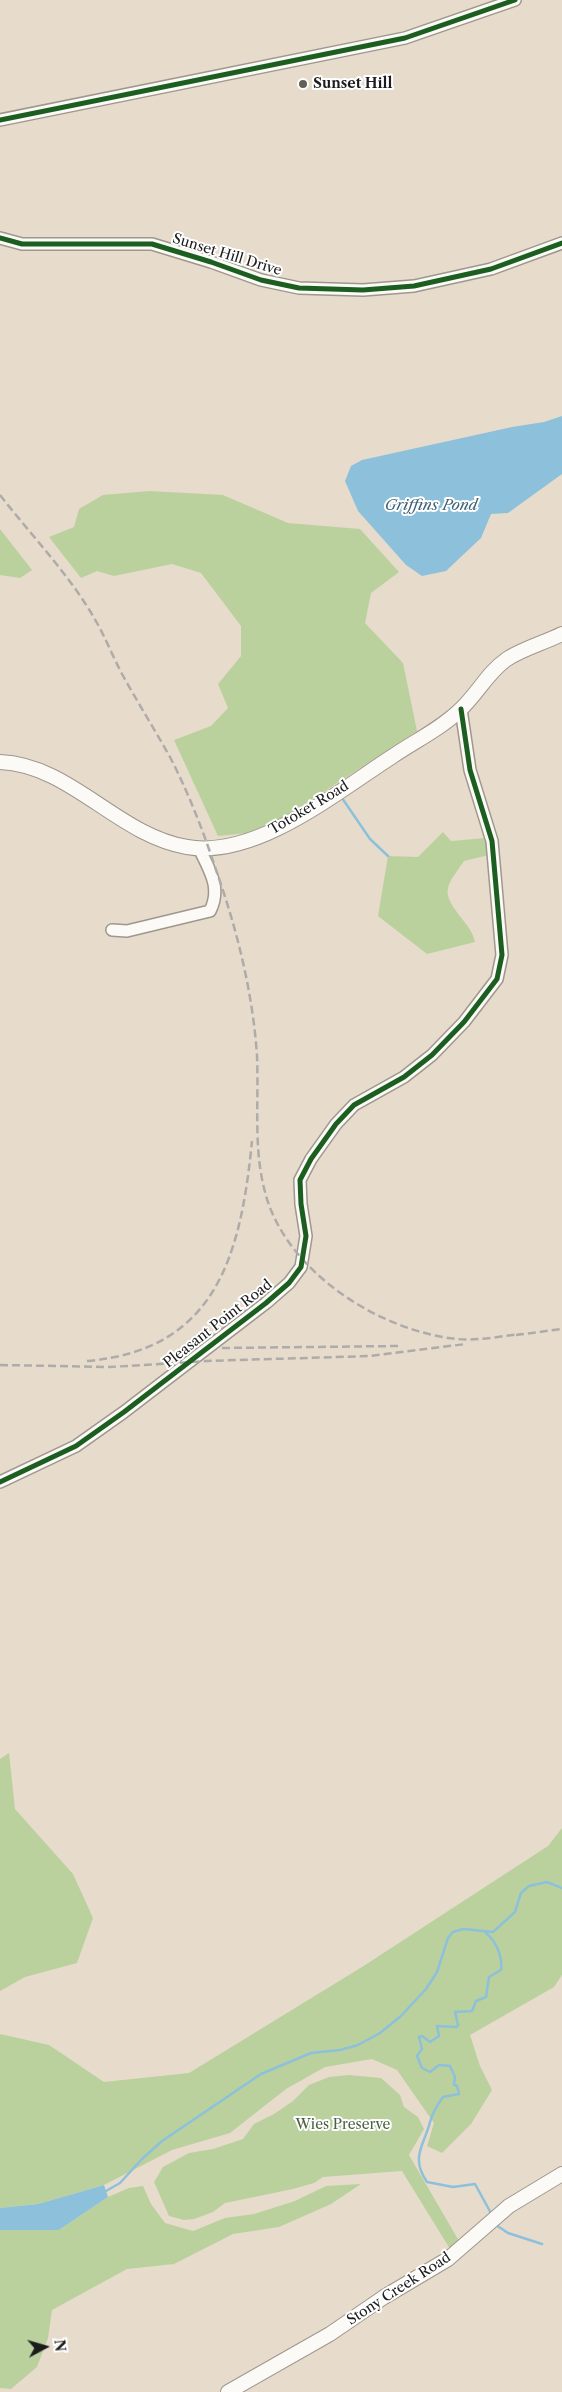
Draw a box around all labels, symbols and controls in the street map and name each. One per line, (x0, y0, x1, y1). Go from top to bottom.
place label: Sunset Hill (313, 76, 392, 92)
marker: Sunset Hill (297, 78, 309, 90)
street label: Sunset Hill Drive (170, 230, 284, 280)
water label: Griffins Pond (385, 497, 477, 515)
street label: Totoket Road (266, 778, 352, 838)
street label: Pleasant Point Road (160, 1276, 276, 1372)
park label: Wies Preserve (296, 2117, 390, 2133)
street label: Stony Creek Road (344, 2249, 454, 2329)
north arrow (20, 2322, 70, 2372)
text: N (50, 2338, 70, 2352)

